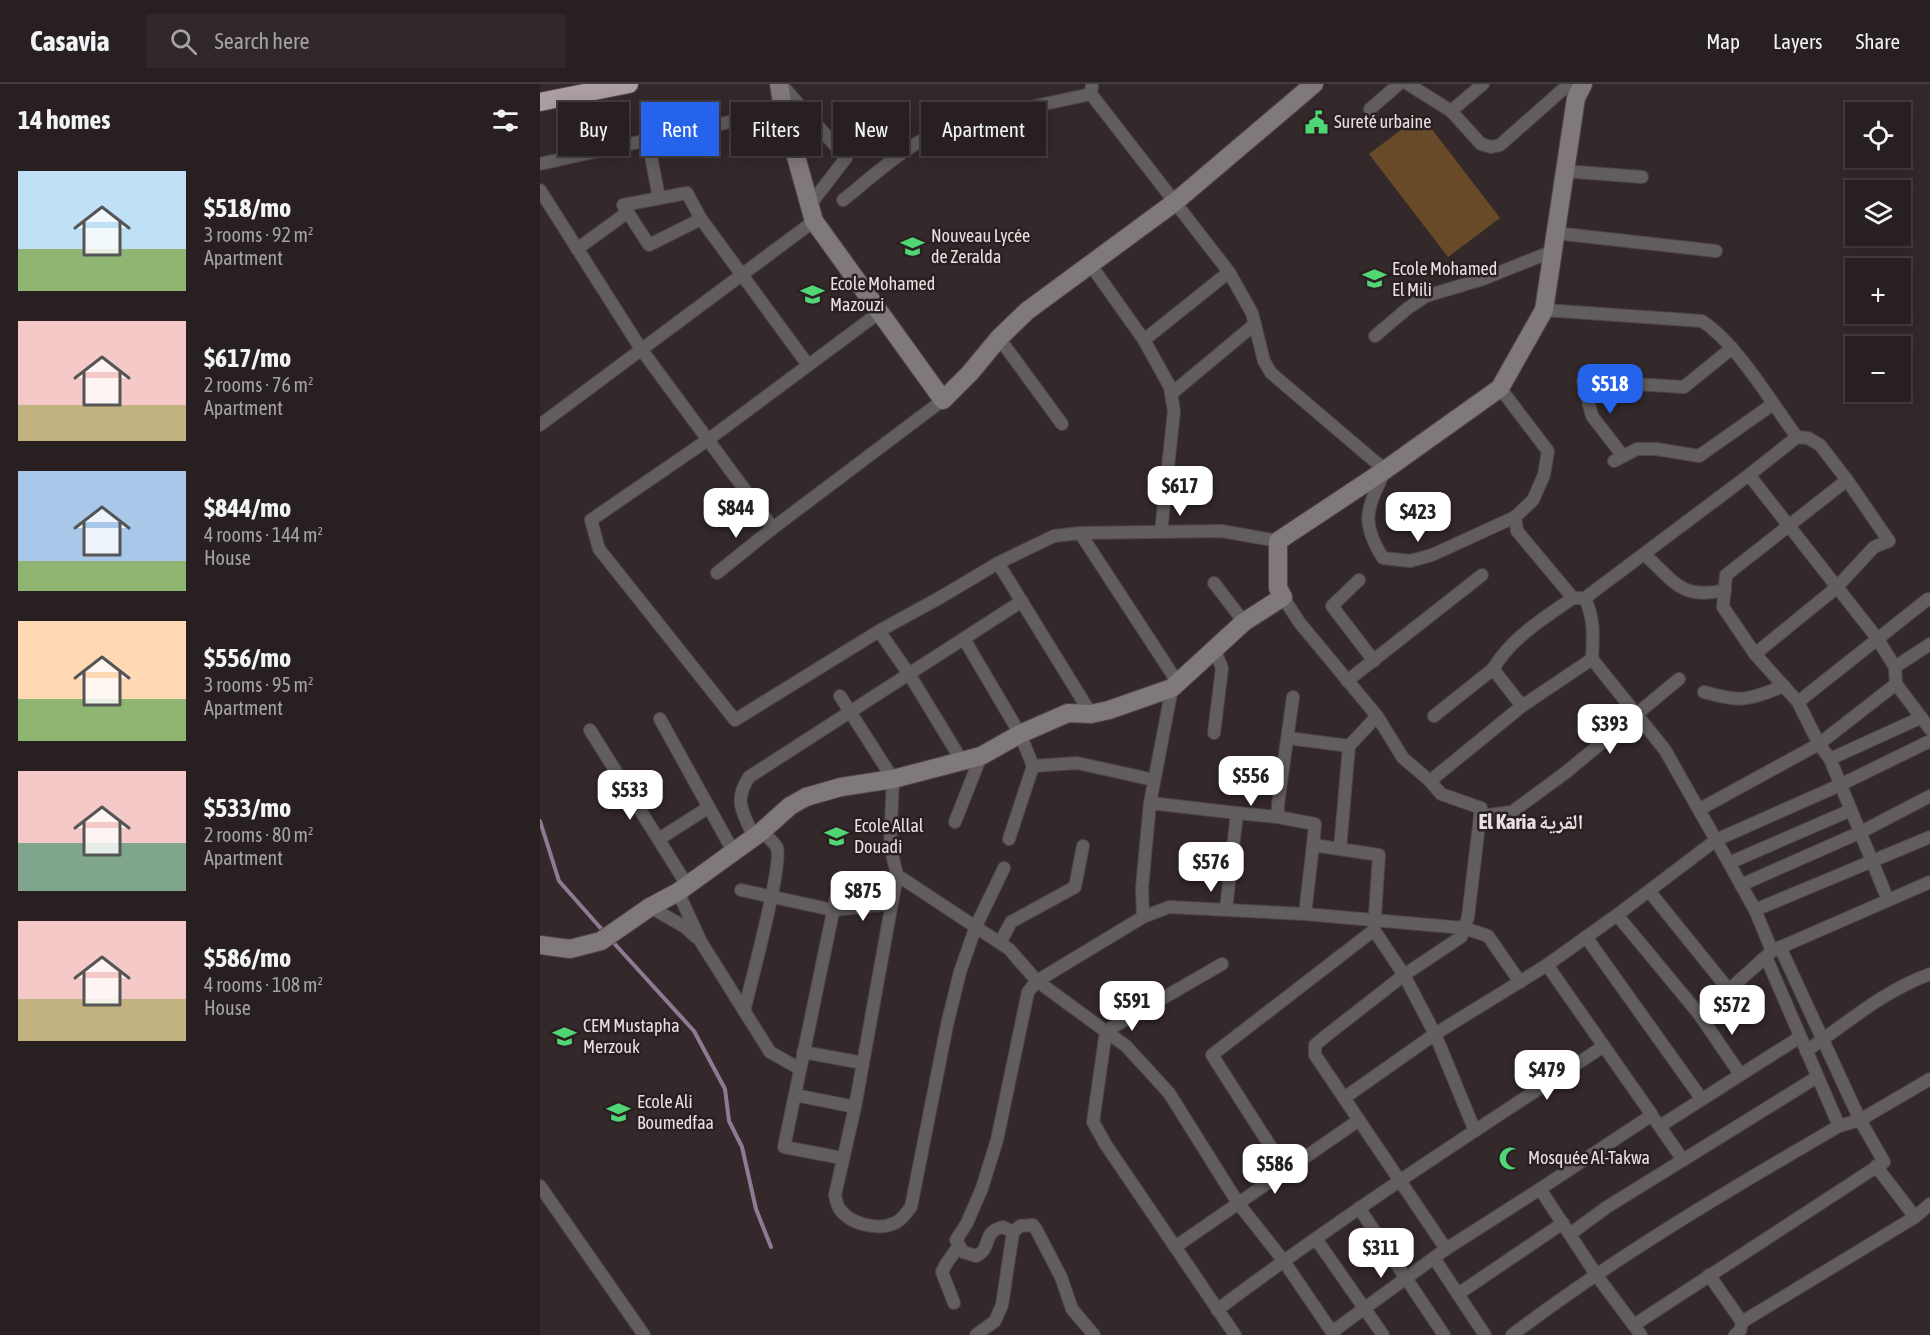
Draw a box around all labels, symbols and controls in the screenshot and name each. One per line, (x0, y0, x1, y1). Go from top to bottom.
search box (146, 14, 566, 68)
text: Casavia (30, 25, 110, 57)
icon: search (167, 25, 200, 58)
text: Search here (215, 28, 309, 54)
text: Map (1706, 29, 1740, 53)
text: Layers (1773, 29, 1823, 53)
text: Share (1856, 29, 1900, 53)
chip: Buy (558, 102, 629, 156)
chip: Rent (641, 102, 719, 156)
chip: Filters (731, 102, 821, 156)
chip: New (833, 102, 909, 156)
chip: Apartment (921, 102, 1046, 156)
map controls (1845, 102, 1911, 402)
button: locate (1845, 102, 1911, 168)
icon: filters (489, 104, 522, 137)
text: 14 homes (18, 105, 111, 135)
public building icon: Sureté urbaine (1303, 109, 1329, 135)
place label: Sureté urbaine (1334, 111, 1431, 132)
button: layers (1845, 180, 1911, 246)
text: $518/mo (204, 193, 291, 223)
icon: home (66, 195, 138, 267)
text: 3 rooms · 92 m² (204, 223, 314, 246)
place label: Nouveau Lycée de Zeralda (931, 225, 1030, 267)
school or university icon: Nouveau Lycée de Zeralda (900, 233, 926, 259)
text: Apartment (204, 246, 283, 269)
place label: Ecole Mohamed El Mili (1392, 258, 1497, 300)
button: + (1845, 258, 1911, 324)
school or university icon: Ecole Mohamed El Mili (1361, 266, 1387, 292)
place label: Ecole Mohamed Mazouzi (830, 273, 935, 315)
school or university icon: Ecole Mohamed Mazouzi (799, 281, 825, 307)
button: − (1845, 336, 1911, 402)
text: $617/mo (204, 343, 291, 373)
icon: home (66, 345, 138, 417)
pin: $518 (1574, 364, 1646, 415)
text: $518 (1592, 372, 1628, 395)
text: 2 rooms · 76 m² (204, 373, 314, 396)
text: Apartment (204, 396, 283, 419)
pin: $617 (1144, 466, 1216, 517)
text: $617 (1162, 474, 1198, 497)
pin: $844 (700, 488, 772, 539)
pin: $423 (1382, 492, 1454, 543)
text: $844/mo (204, 493, 291, 523)
icon: home (66, 495, 138, 567)
text: $844 (718, 496, 754, 519)
text: $423 (1400, 500, 1436, 523)
text: 4 rooms · 144 m² (204, 523, 323, 546)
text: House (204, 546, 251, 569)
text: $556/mo (204, 643, 291, 673)
icon: home (66, 645, 138, 717)
text: 3 rooms · 95 m² (204, 673, 314, 696)
text: Apartment (204, 696, 283, 719)
pin: $393 (1574, 704, 1646, 755)
text: $393 (1592, 712, 1628, 735)
pin: $556 (1215, 756, 1287, 807)
text: $556 (1233, 764, 1269, 787)
pin: $533 (594, 770, 666, 821)
text: $533 (612, 778, 648, 801)
text: $533/mo (204, 793, 291, 823)
icon: home (66, 795, 138, 867)
district label: El Karia القرية (1478, 809, 1584, 834)
place label: Ecole Allal Douadi (854, 815, 924, 857)
text: 2 rooms · 80 m² (204, 823, 314, 846)
school or university icon: Ecole Allal Douadi (823, 823, 849, 849)
pin: $576 (1175, 842, 1247, 893)
text: Apartment (204, 846, 283, 869)
text: $576 (1193, 850, 1229, 873)
pin: $875 (827, 871, 899, 922)
text: $875 (845, 879, 881, 902)
text: $586/mo (204, 943, 291, 973)
icon: home (66, 945, 138, 1017)
text: 4 rooms · 108 m² (204, 973, 323, 996)
pin: $591 (1096, 981, 1168, 1032)
pin: $572 (1696, 985, 1768, 1036)
text: $591 (1114, 989, 1150, 1012)
text: $572 (1714, 993, 1750, 1016)
text: House (204, 996, 251, 1019)
place label: CEM Mustapha Merzouk (583, 1015, 680, 1057)
school or university icon: CEM Mustapha Merzouk (552, 1023, 578, 1049)
pin: $479 (1511, 1050, 1583, 1101)
text: $479 (1529, 1058, 1565, 1081)
place label: Ecole Ali Boumedfaa (637, 1091, 714, 1133)
school or university icon: Ecole Ali Boumedfaa (606, 1099, 632, 1125)
pin: $586 (1239, 1144, 1311, 1195)
mosque icon: Mosquée Al-Takwa (1497, 1145, 1523, 1171)
place label: Mosquée Al-Takwa (1528, 1147, 1650, 1168)
text: $586 (1257, 1152, 1293, 1175)
pin: $311 (1345, 1228, 1417, 1279)
text: $311 (1363, 1236, 1399, 1259)

